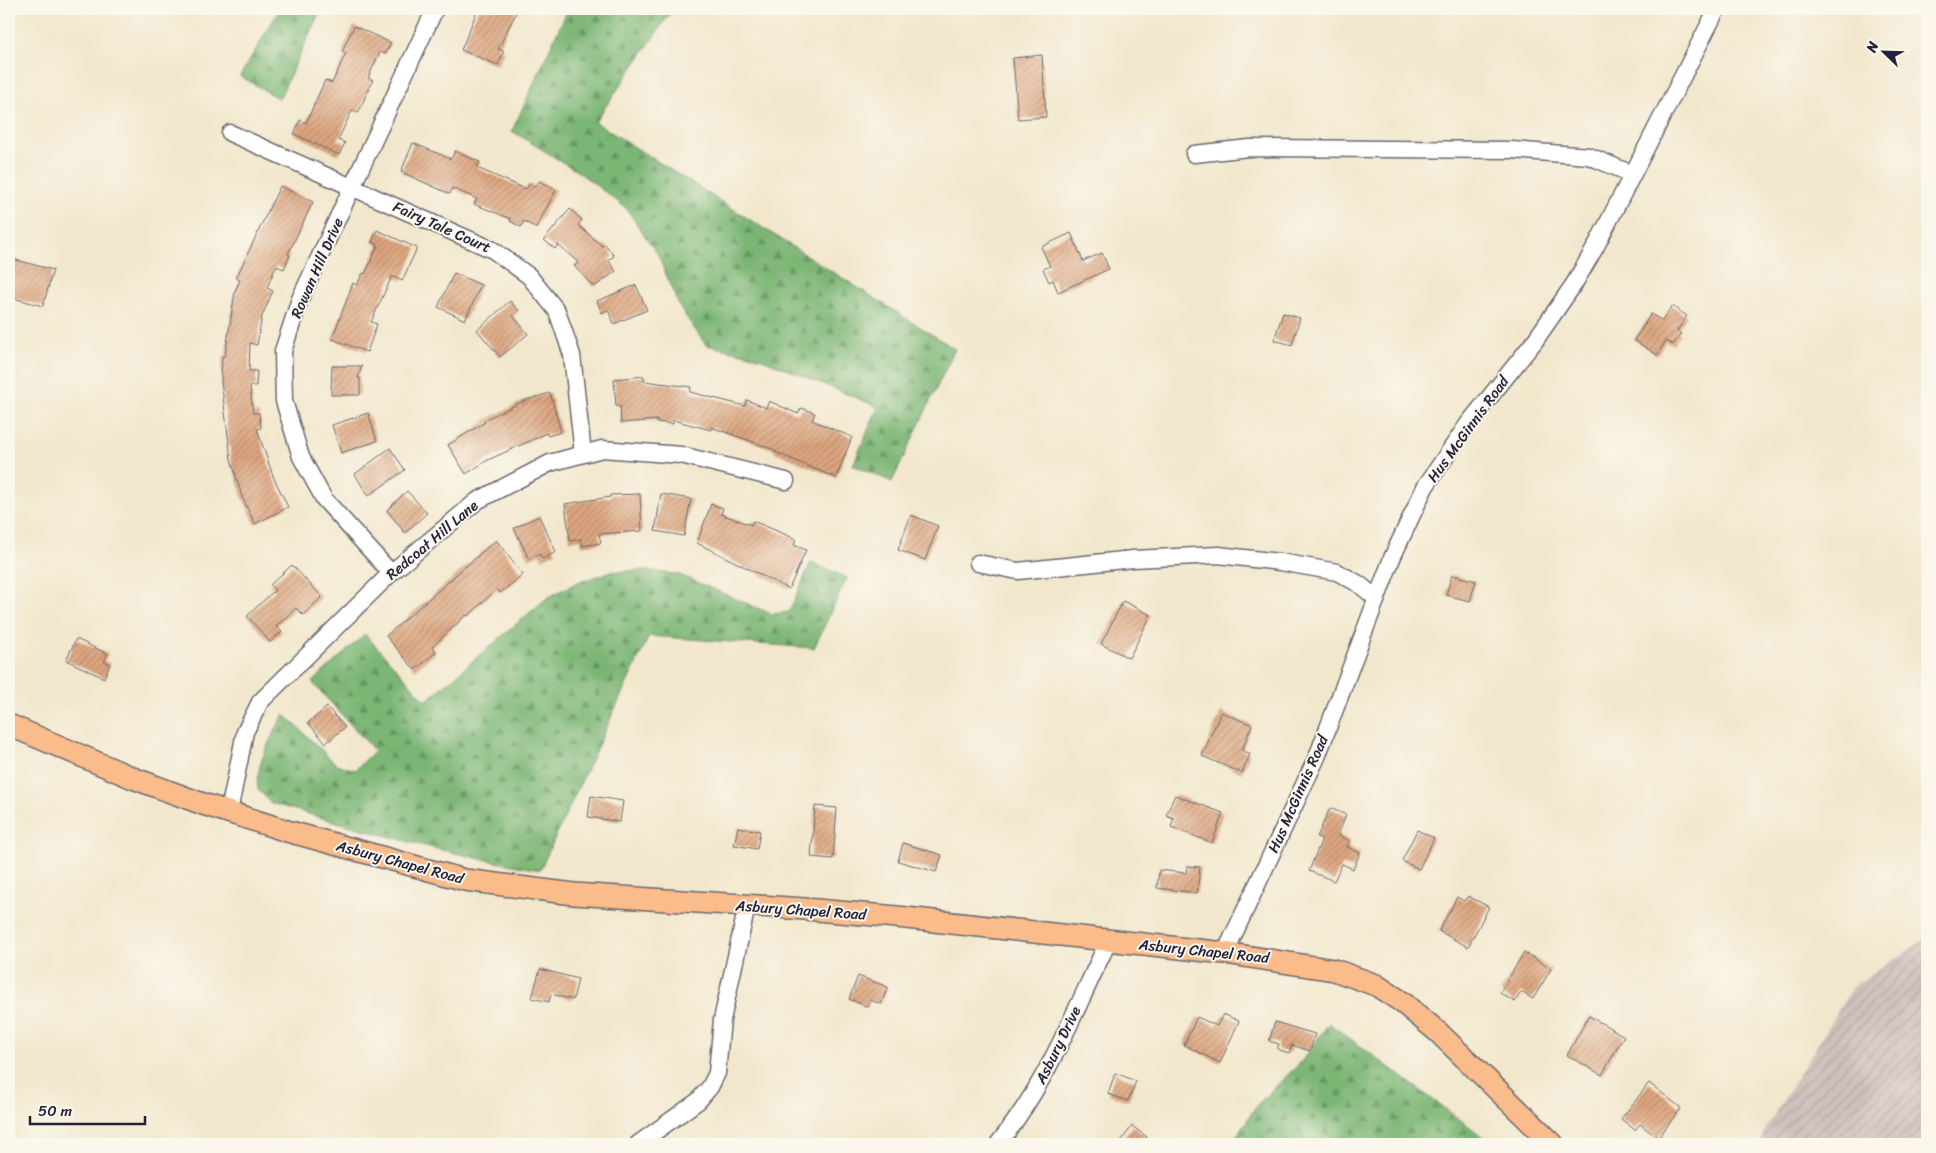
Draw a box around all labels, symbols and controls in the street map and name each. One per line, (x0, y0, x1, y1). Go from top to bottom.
north arrow (1858, 28, 1908, 78)
text: N (1859, 37, 1886, 57)
street label: Fairy Tale Court (389, 194, 496, 260)
street label: Rowan Hill Drive (283, 213, 351, 323)
street label: Hus McGinnis Road (1420, 369, 1516, 488)
street label: Redcoat Hill Lane (380, 493, 484, 587)
street label: Hus McGinnis Road (1260, 730, 1336, 857)
street label: Asbury Chapel Road (332, 832, 468, 892)
street label: Asbury Chapel Road (734, 892, 868, 928)
street label: Asbury Chapel Road (1137, 931, 1272, 971)
street label: Asbury Drive (1027, 1002, 1088, 1089)
scale bar (30, 1093, 145, 1125)
text: 50 m (38, 1098, 73, 1124)

